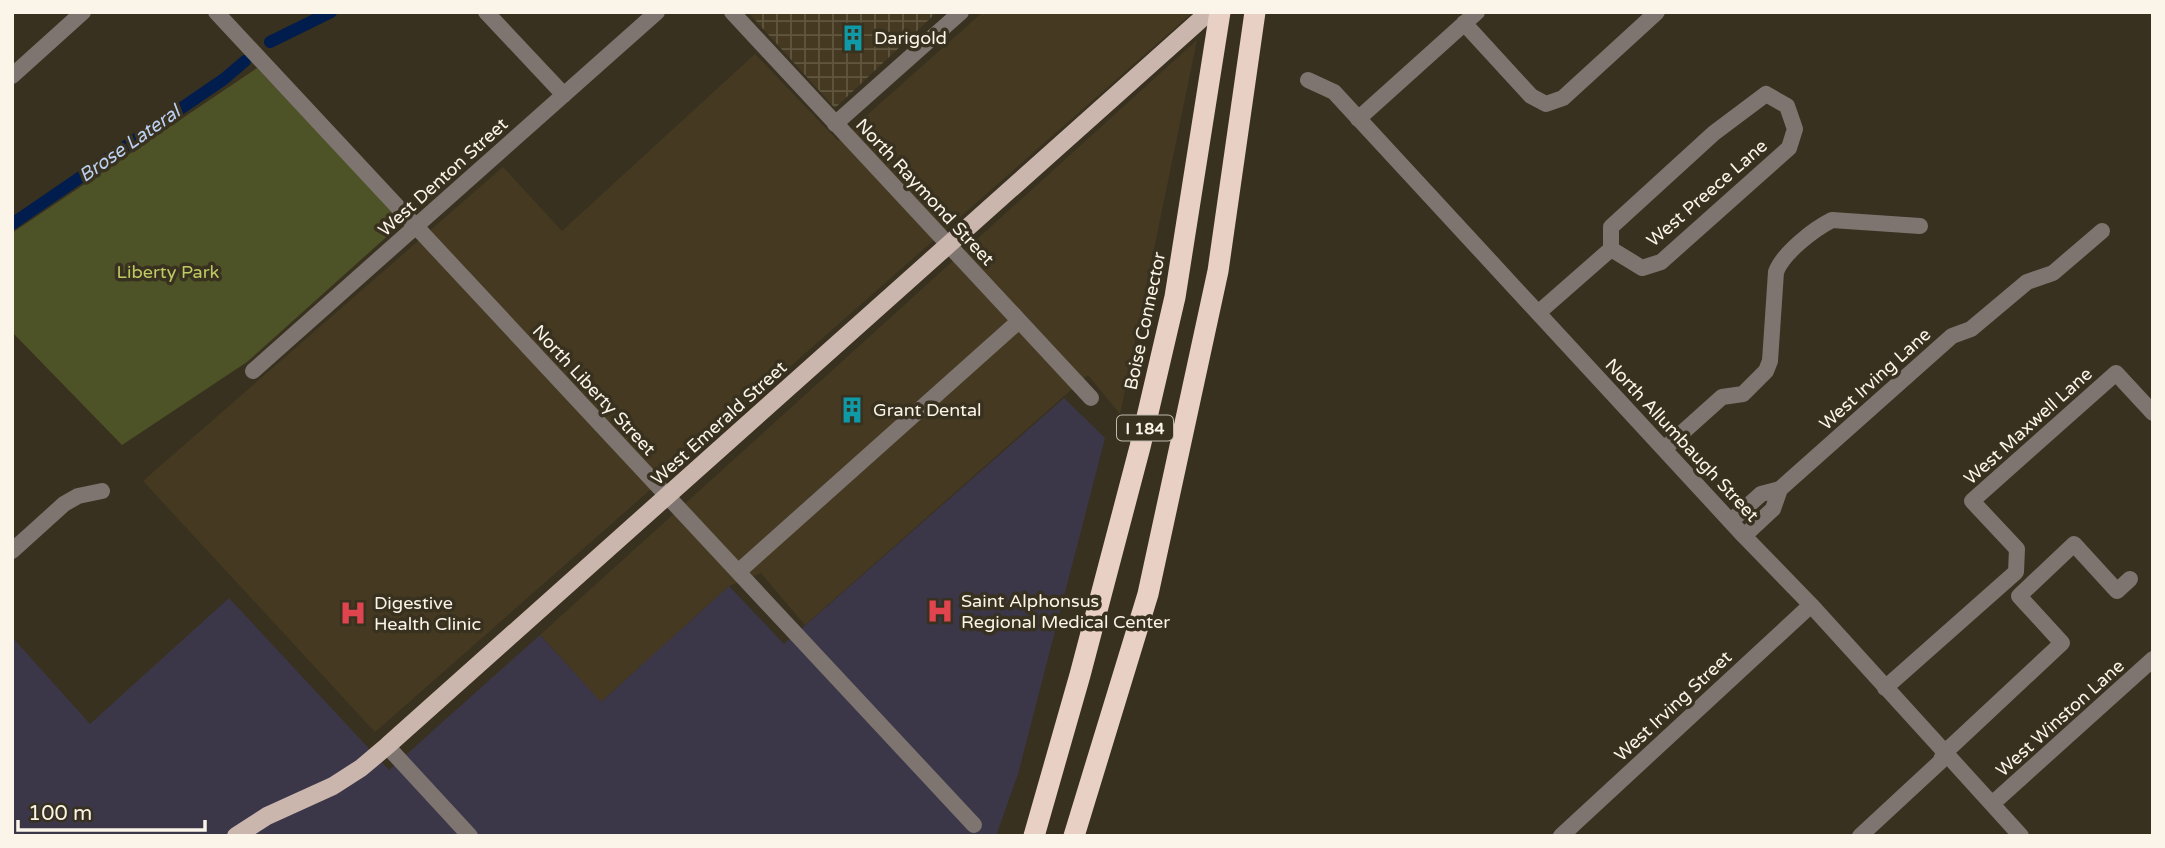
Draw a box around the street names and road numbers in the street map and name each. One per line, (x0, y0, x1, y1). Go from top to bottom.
street label: West Denton Street (374, 113, 512, 241)
street label: North Raymond Street (851, 114, 999, 270)
street label: West Preece Lane (1642, 135, 1772, 251)
street label: Boise Connector (1120, 250, 1170, 392)
street label: North Liberty Street (528, 320, 660, 460)
street label: West Irving Lane (1815, 323, 1935, 435)
street label: North Allumbaugh Street (1601, 354, 1763, 526)
street label: West Emerald Street (647, 356, 791, 490)
street label: West Maxwell Lane (1959, 363, 2097, 489)
road number: I 184 (1117, 416, 1173, 440)
street label: West Irving Street (1610, 646, 1736, 766)
street label: West Winston Lane (1991, 655, 2129, 781)

